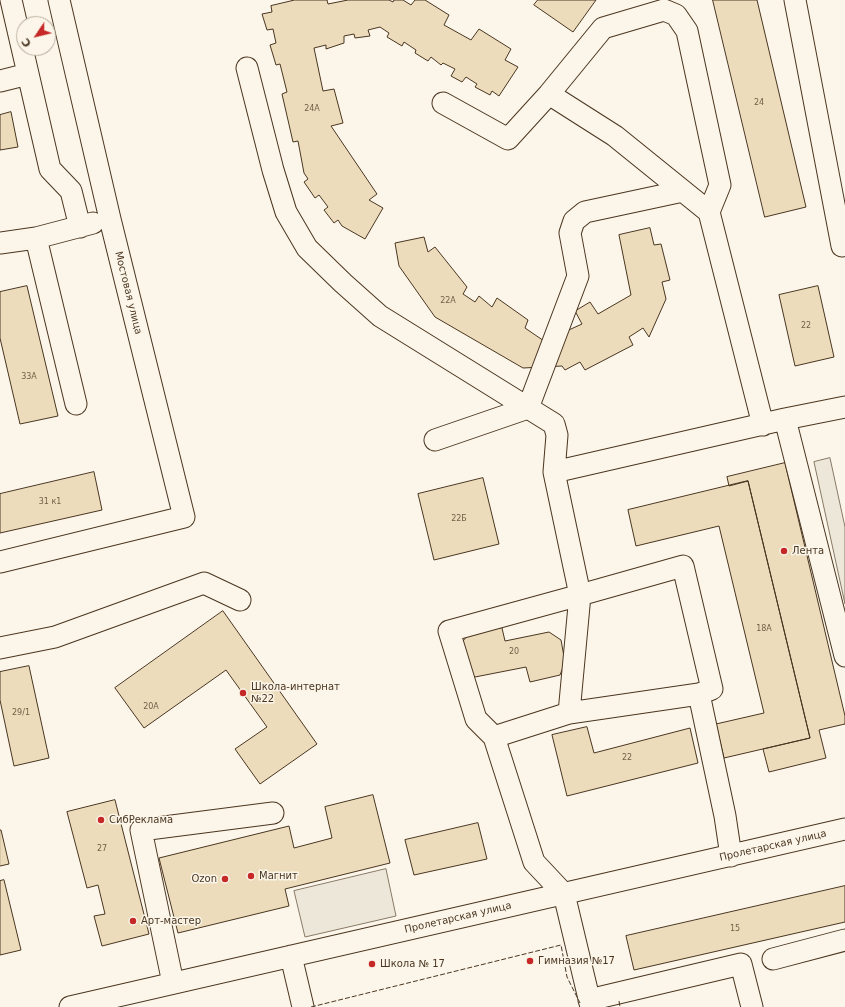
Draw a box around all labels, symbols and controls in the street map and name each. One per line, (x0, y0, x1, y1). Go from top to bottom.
north arrow (16, 16, 56, 56)
text: С (19, 36, 34, 50)
house number: 24 (754, 98, 764, 108)
house number: 24А (304, 104, 320, 114)
street label: Мостовая улица (112, 250, 144, 336)
house number: 22А (440, 296, 456, 306)
house number: 22 (801, 321, 811, 331)
house number: 33А (21, 372, 37, 382)
house number: 31 к1 (39, 497, 61, 507)
house number: 22Б (451, 514, 467, 524)
place label: Лента (792, 545, 824, 557)
marker: Лента (779, 546, 789, 556)
house number: 18А (756, 624, 772, 634)
house number: 20 (509, 647, 519, 657)
place label: Школа-интернат №22 (251, 681, 340, 704)
marker: Школа-интернат №22 (238, 688, 248, 698)
house number: 20А (143, 702, 159, 712)
house number: 29/1 (12, 708, 30, 718)
house number: 22 (622, 753, 632, 763)
place label: СибРеклама (109, 814, 173, 826)
marker: СибРеклама (96, 815, 106, 825)
street label: Пролетарская улица (718, 828, 828, 864)
house number: 27 (97, 844, 107, 854)
place label: Магнит (259, 870, 298, 882)
marker: Магнит (246, 871, 256, 881)
place label: Ozon (191, 873, 217, 885)
marker: Ozon (220, 874, 230, 884)
street label: Пролетарская улица (403, 900, 513, 936)
place label: Арт-мастер (141, 915, 201, 927)
marker: Арт-мастер (128, 916, 138, 926)
house number: 15 (730, 924, 740, 934)
place label: Гимназия №17 (538, 955, 615, 967)
marker: Гимназия №17 (525, 956, 535, 966)
place label: Школа № 17 (380, 958, 445, 970)
marker: Школа № 17 (367, 959, 377, 969)

